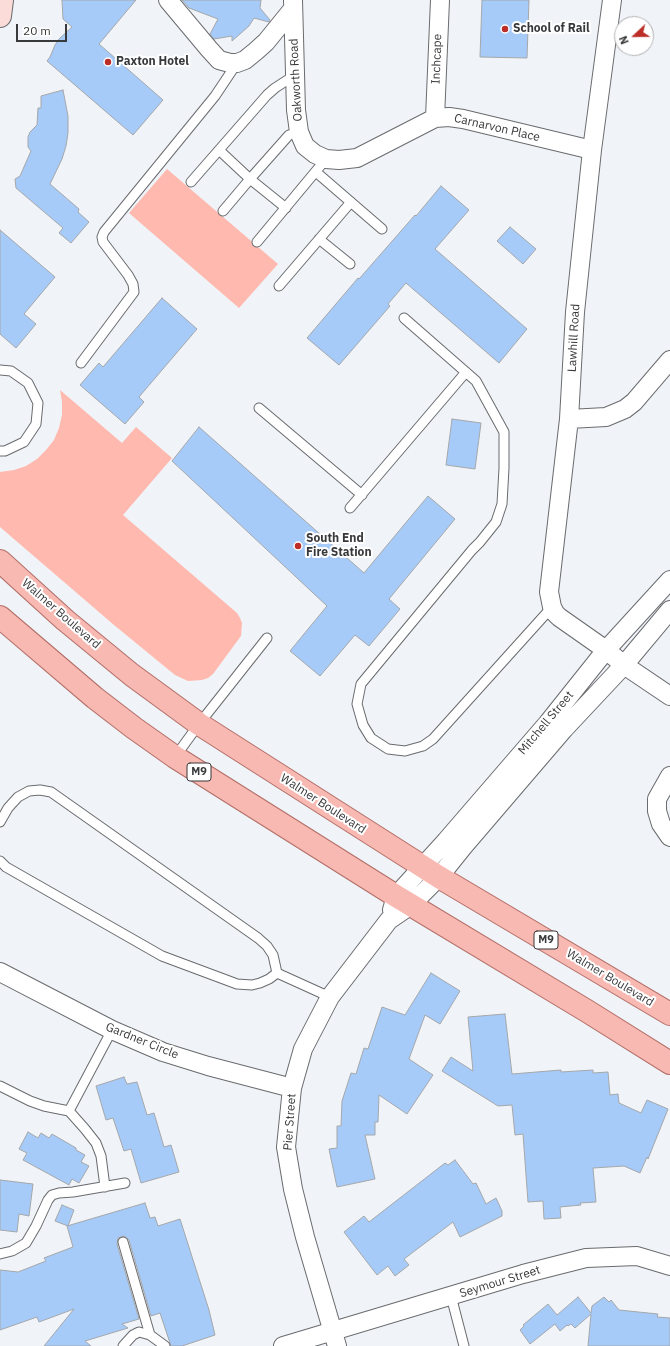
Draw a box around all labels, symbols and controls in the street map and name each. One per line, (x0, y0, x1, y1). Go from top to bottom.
scale bar (18, 16, 69, 42)
north arrow (614, 16, 654, 56)
place label: School of Rail (513, 22, 590, 36)
text: 20 m (23, 23, 51, 38)
marker: School of Rail (500, 24, 510, 34)
street label: Inchcape (429, 34, 445, 84)
text: N (616, 34, 632, 46)
street label: Oakworth Road (287, 38, 305, 122)
place label: Paxton Hotel (116, 55, 189, 69)
marker: Paxton Hotel (103, 57, 113, 67)
street label: Carnarvon Place (453, 111, 541, 145)
street label: Lawhill Road (565, 304, 583, 372)
place label: South End Fire Station (306, 532, 372, 560)
marker: South End Fire Station (293, 541, 303, 551)
street label: Walmer Boulevard (19, 576, 103, 652)
street label: Mitchell Street (515, 688, 577, 758)
road number: M9 (187, 763, 211, 781)
street label: Walmer Boulevard (277, 771, 369, 837)
road number: M9 (534, 931, 558, 949)
street label: Walmer Boulevard (564, 946, 656, 1010)
street label: Gardner Circle (103, 1020, 181, 1062)
street label: Pier Street (281, 1093, 299, 1151)
street label: Seymour Street (458, 1263, 542, 1301)

